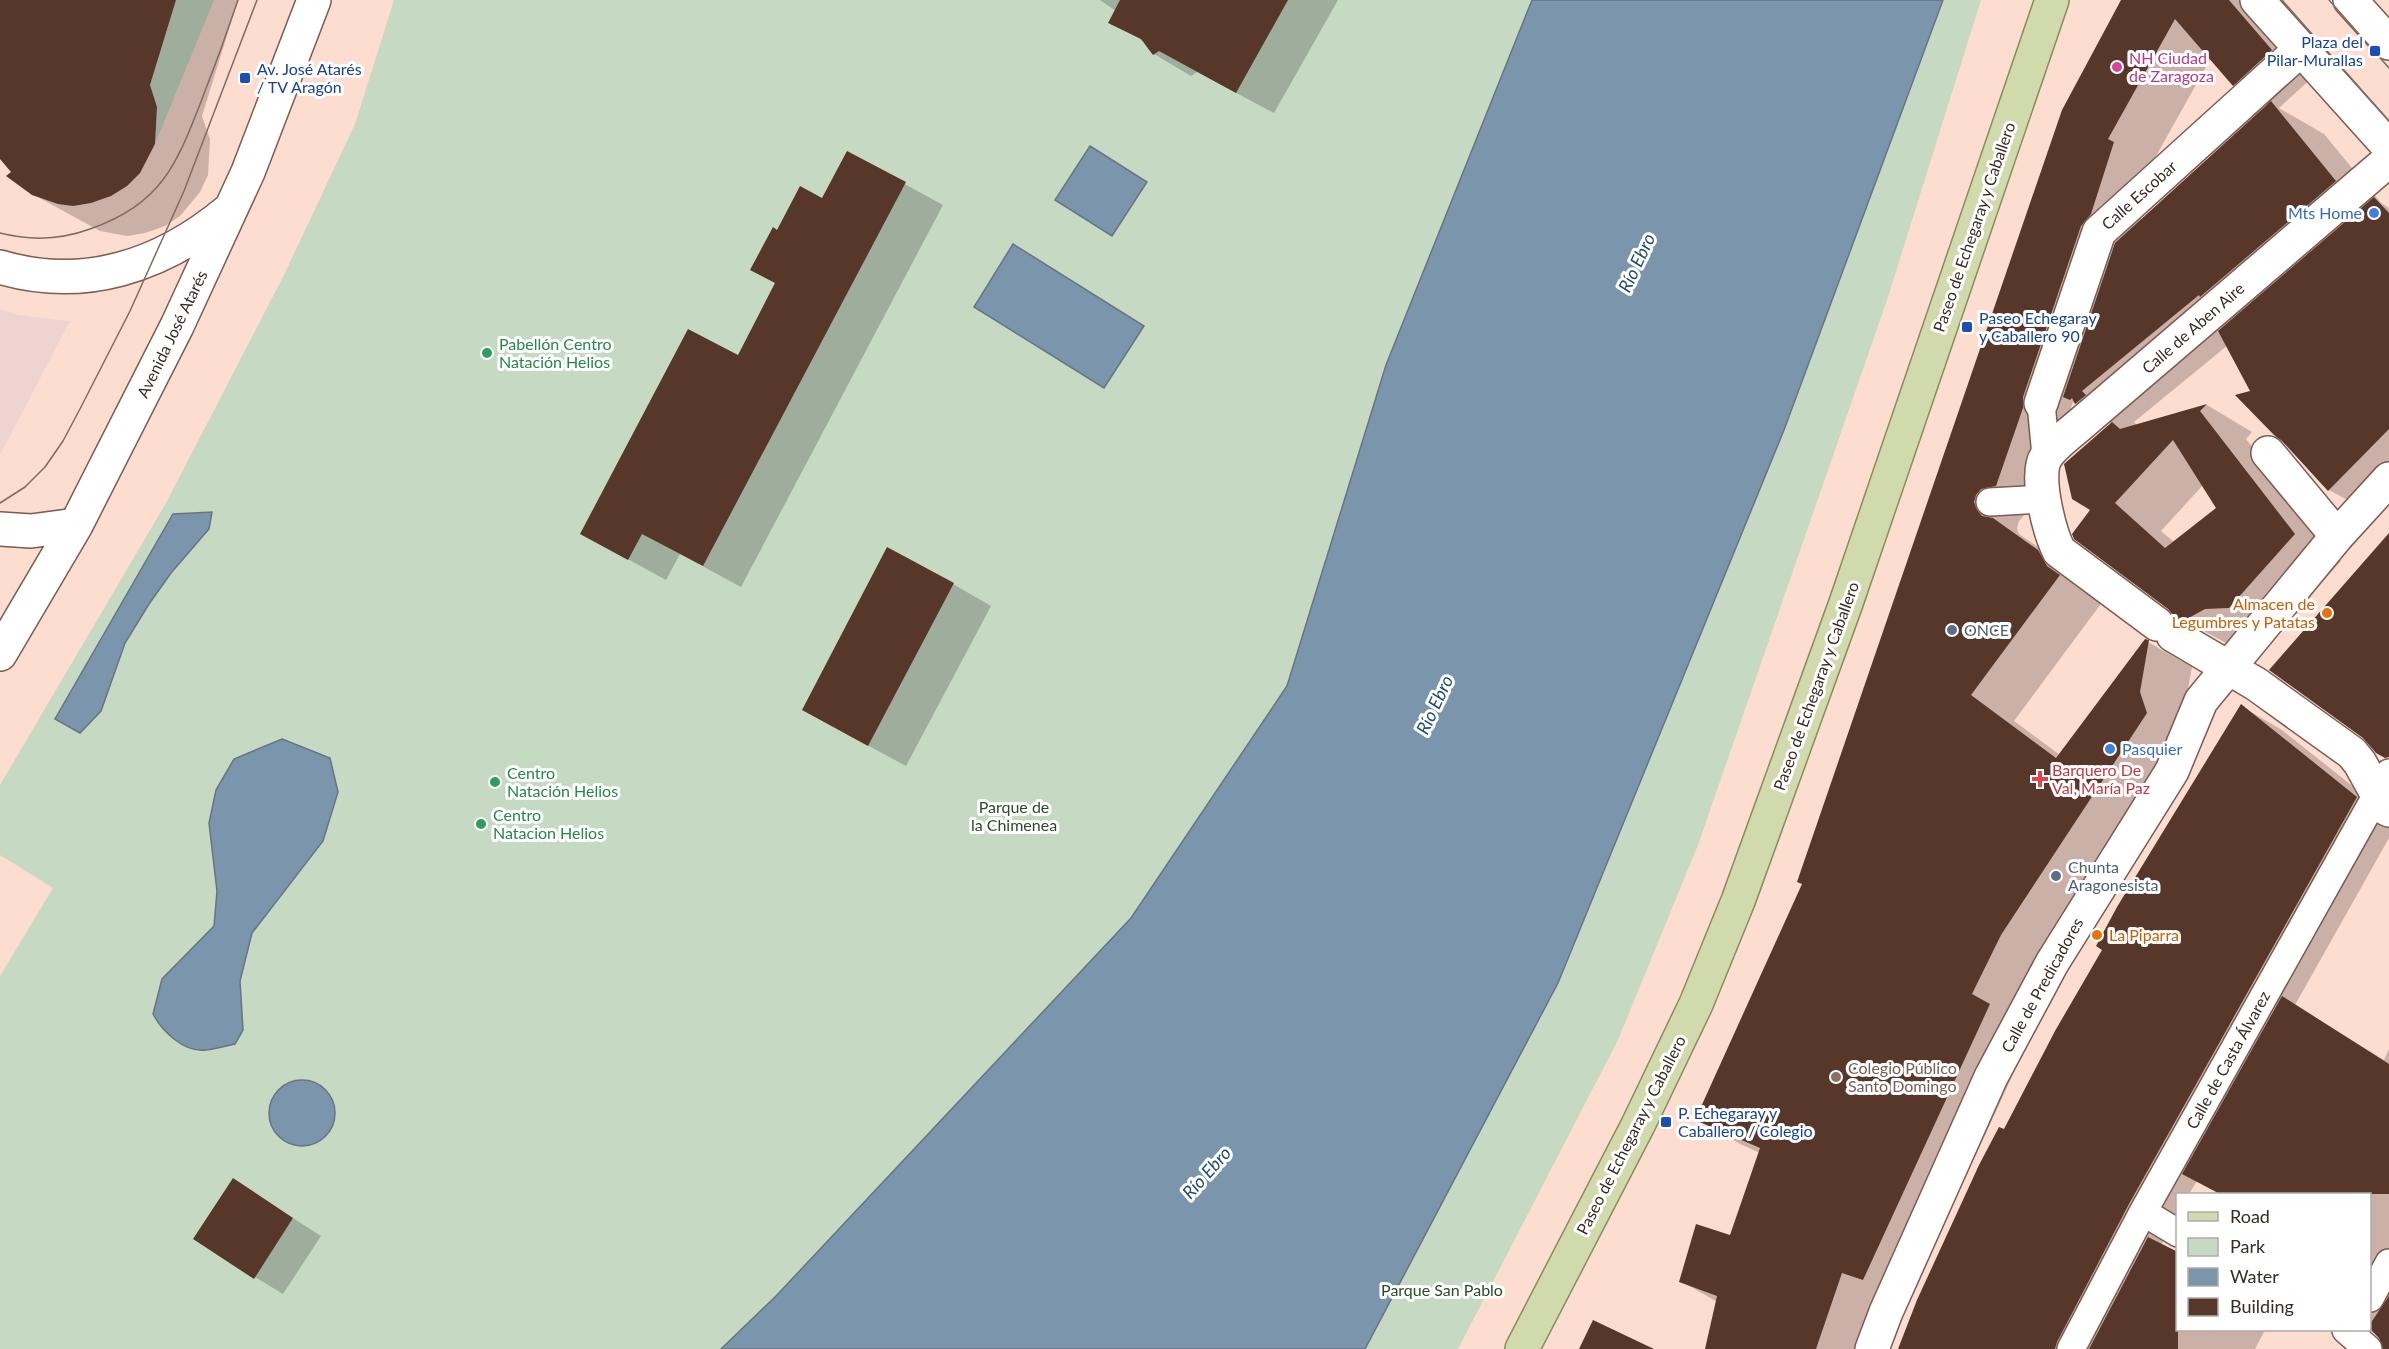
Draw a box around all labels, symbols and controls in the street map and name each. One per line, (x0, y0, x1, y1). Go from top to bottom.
place label: Plaza del Pilar-Murallas (2267, 32, 2363, 69)
marker: Plaza del Pilar-Murallas (2368, 44, 2382, 58)
place label: NH Ciudad de Zaragoza (2129, 48, 2214, 85)
place label: Av. José Atarés / TV Aragón (257, 59, 362, 96)
marker: NH Ciudad de Zaragoza (2110, 60, 2124, 74)
marker: Av. José Atarés / TV Aragón (238, 71, 252, 85)
street label: Paseo de Echegaray y Caballero (1929, 119, 2018, 334)
street label: Calle Escobar (2097, 156, 2180, 233)
place label: Mts Home (2288, 203, 2362, 222)
marker: Mts Home (2367, 206, 2381, 220)
water label: Río Ebro (1613, 230, 1659, 295)
street label: Avenida José Atarés (132, 267, 211, 401)
street label: Calle de Aben Aire (2138, 278, 2248, 377)
place label: Paseo Echegaray y Caballero 90 (1979, 308, 2097, 345)
marker: Paseo Echegaray y Caballero 90 (1960, 320, 1974, 334)
place label: Pabellón Centro Natación Helios (499, 334, 611, 371)
marker: Pabellón Centro Natación Helios (480, 346, 494, 360)
street label: Paseo de Echegaray y Caballero (1769, 579, 1862, 793)
place label: Almacen de Legumbres y Patatas (2172, 594, 2315, 631)
marker: Almacen de Legumbres y Patatas (2320, 606, 2334, 620)
place label: ONCE (1964, 620, 2009, 639)
marker: ONCE (1945, 623, 1959, 637)
water label: Río Ebro (1411, 672, 1457, 737)
place label: Pasquier (2122, 739, 2182, 758)
marker: Pasquier (2103, 742, 2117, 756)
place label: Barquero De Val, María Paz (2052, 760, 2150, 797)
place label: Centro Natación Helios (507, 763, 618, 800)
marker: Barquero De Val, María Paz (2033, 772, 2047, 786)
marker: Centro Natación Helios (488, 775, 502, 789)
park label: Parque de la Chimenea (971, 797, 1057, 834)
place label: Centro Natacion Helios (493, 805, 604, 842)
marker: Centro Natacion Helios (474, 817, 488, 831)
place label: Chunta Aragonesista (2068, 857, 2158, 894)
marker: Chunta Aragonesista (2049, 869, 2063, 883)
street label: Calle de Predicadores (1997, 914, 2086, 1055)
place label: La Piparra (2109, 925, 2179, 944)
marker: La Piparra (2090, 928, 2104, 942)
street label: Calle de Casta Álvarez (2182, 987, 2273, 1132)
street label: Paseo de Echegaray y Caballero (1572, 1032, 1689, 1237)
place label: Colegio Público Santo Domingo (1848, 1058, 1957, 1095)
marker: Colegio Público Santo Domingo (1829, 1070, 1843, 1084)
place label: P. Echegaray y Caballero / Colegio (1678, 1103, 1813, 1140)
marker: P. Echegaray y Caballero / Colegio (1659, 1115, 1673, 1129)
water label: Río Ebro (1177, 1142, 1235, 1203)
legend (2176, 1193, 2371, 1331)
text: Road (2230, 1205, 2270, 1227)
text: Park (2230, 1235, 2266, 1257)
text: Water (2230, 1265, 2279, 1287)
park label: Parque San Pablo (1381, 1280, 1503, 1299)
text: Building (2230, 1295, 2294, 1317)

